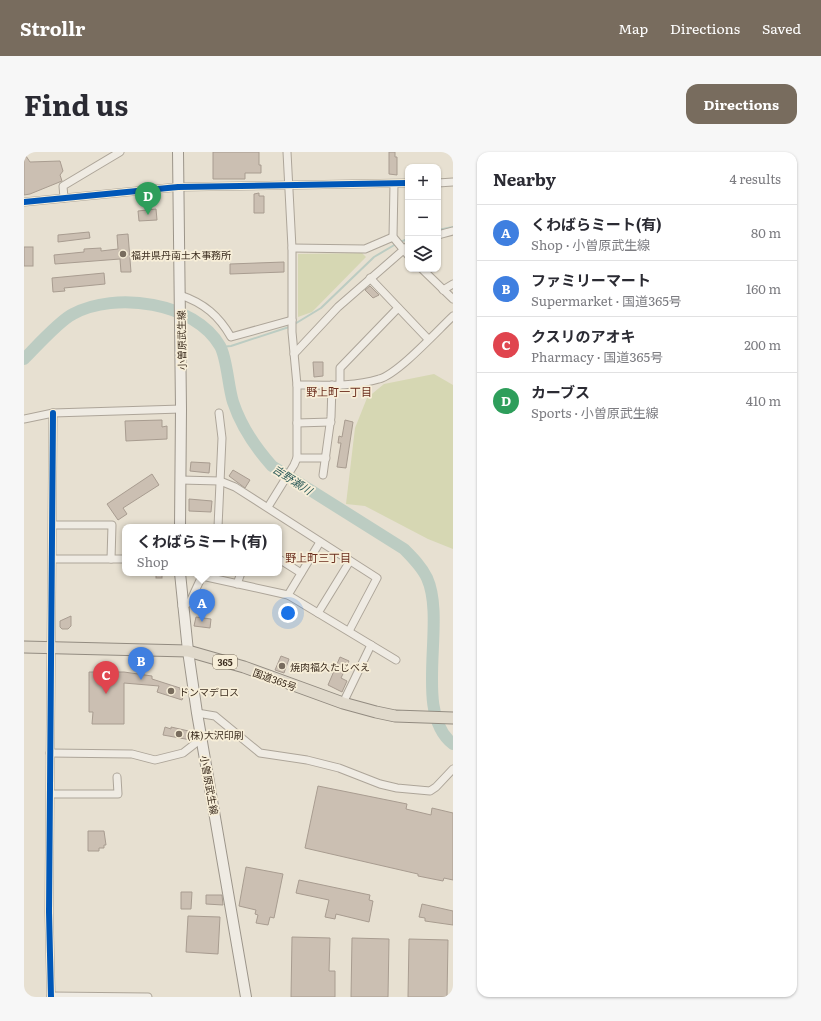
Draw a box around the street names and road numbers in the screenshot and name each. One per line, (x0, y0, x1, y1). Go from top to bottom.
street label: 小曽原武生線 (173, 310, 189, 370)
road number: 365 (213, 655, 237, 669)
street label: 国道365号 (251, 664, 299, 694)
street label: 小曽原武生線 (197, 754, 223, 816)

